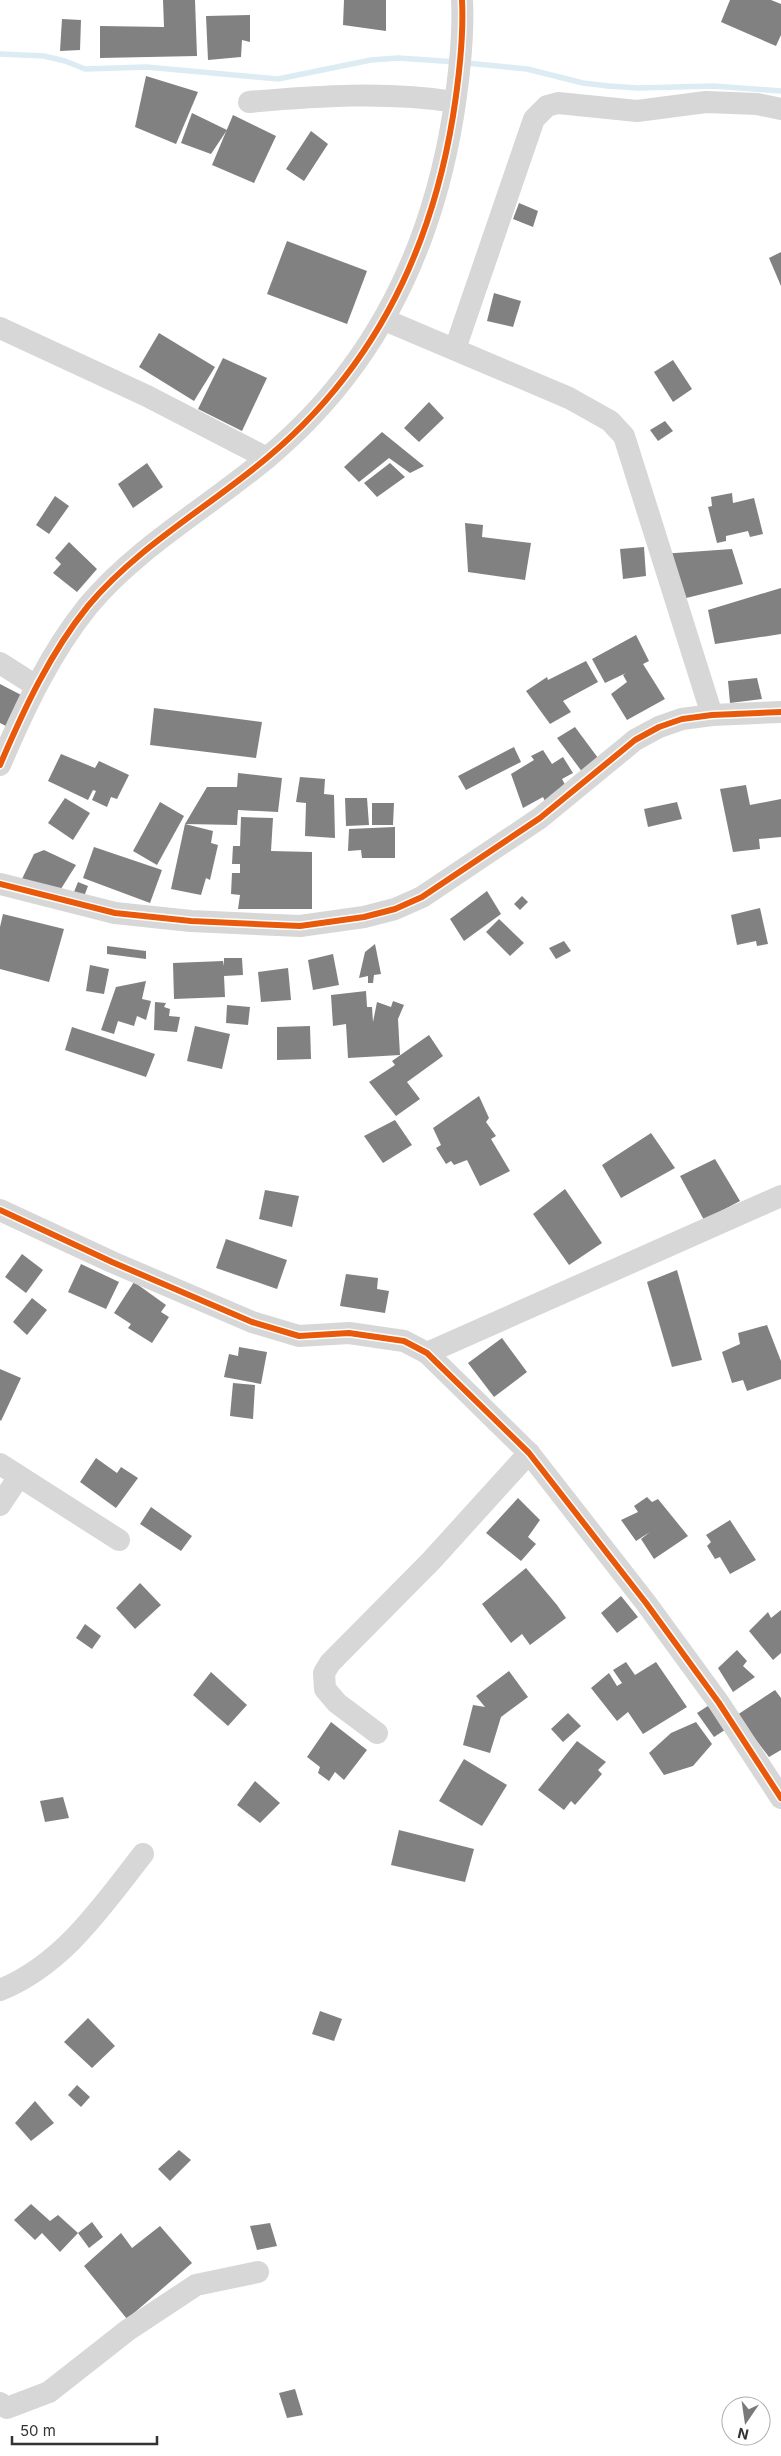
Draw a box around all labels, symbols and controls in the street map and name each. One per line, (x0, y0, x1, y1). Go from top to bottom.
north arrow (721, 2396, 771, 2446)
scale bar (12, 2414, 158, 2446)
text: 50 m (20, 2421, 56, 2440)
text: N (736, 2425, 750, 2444)

